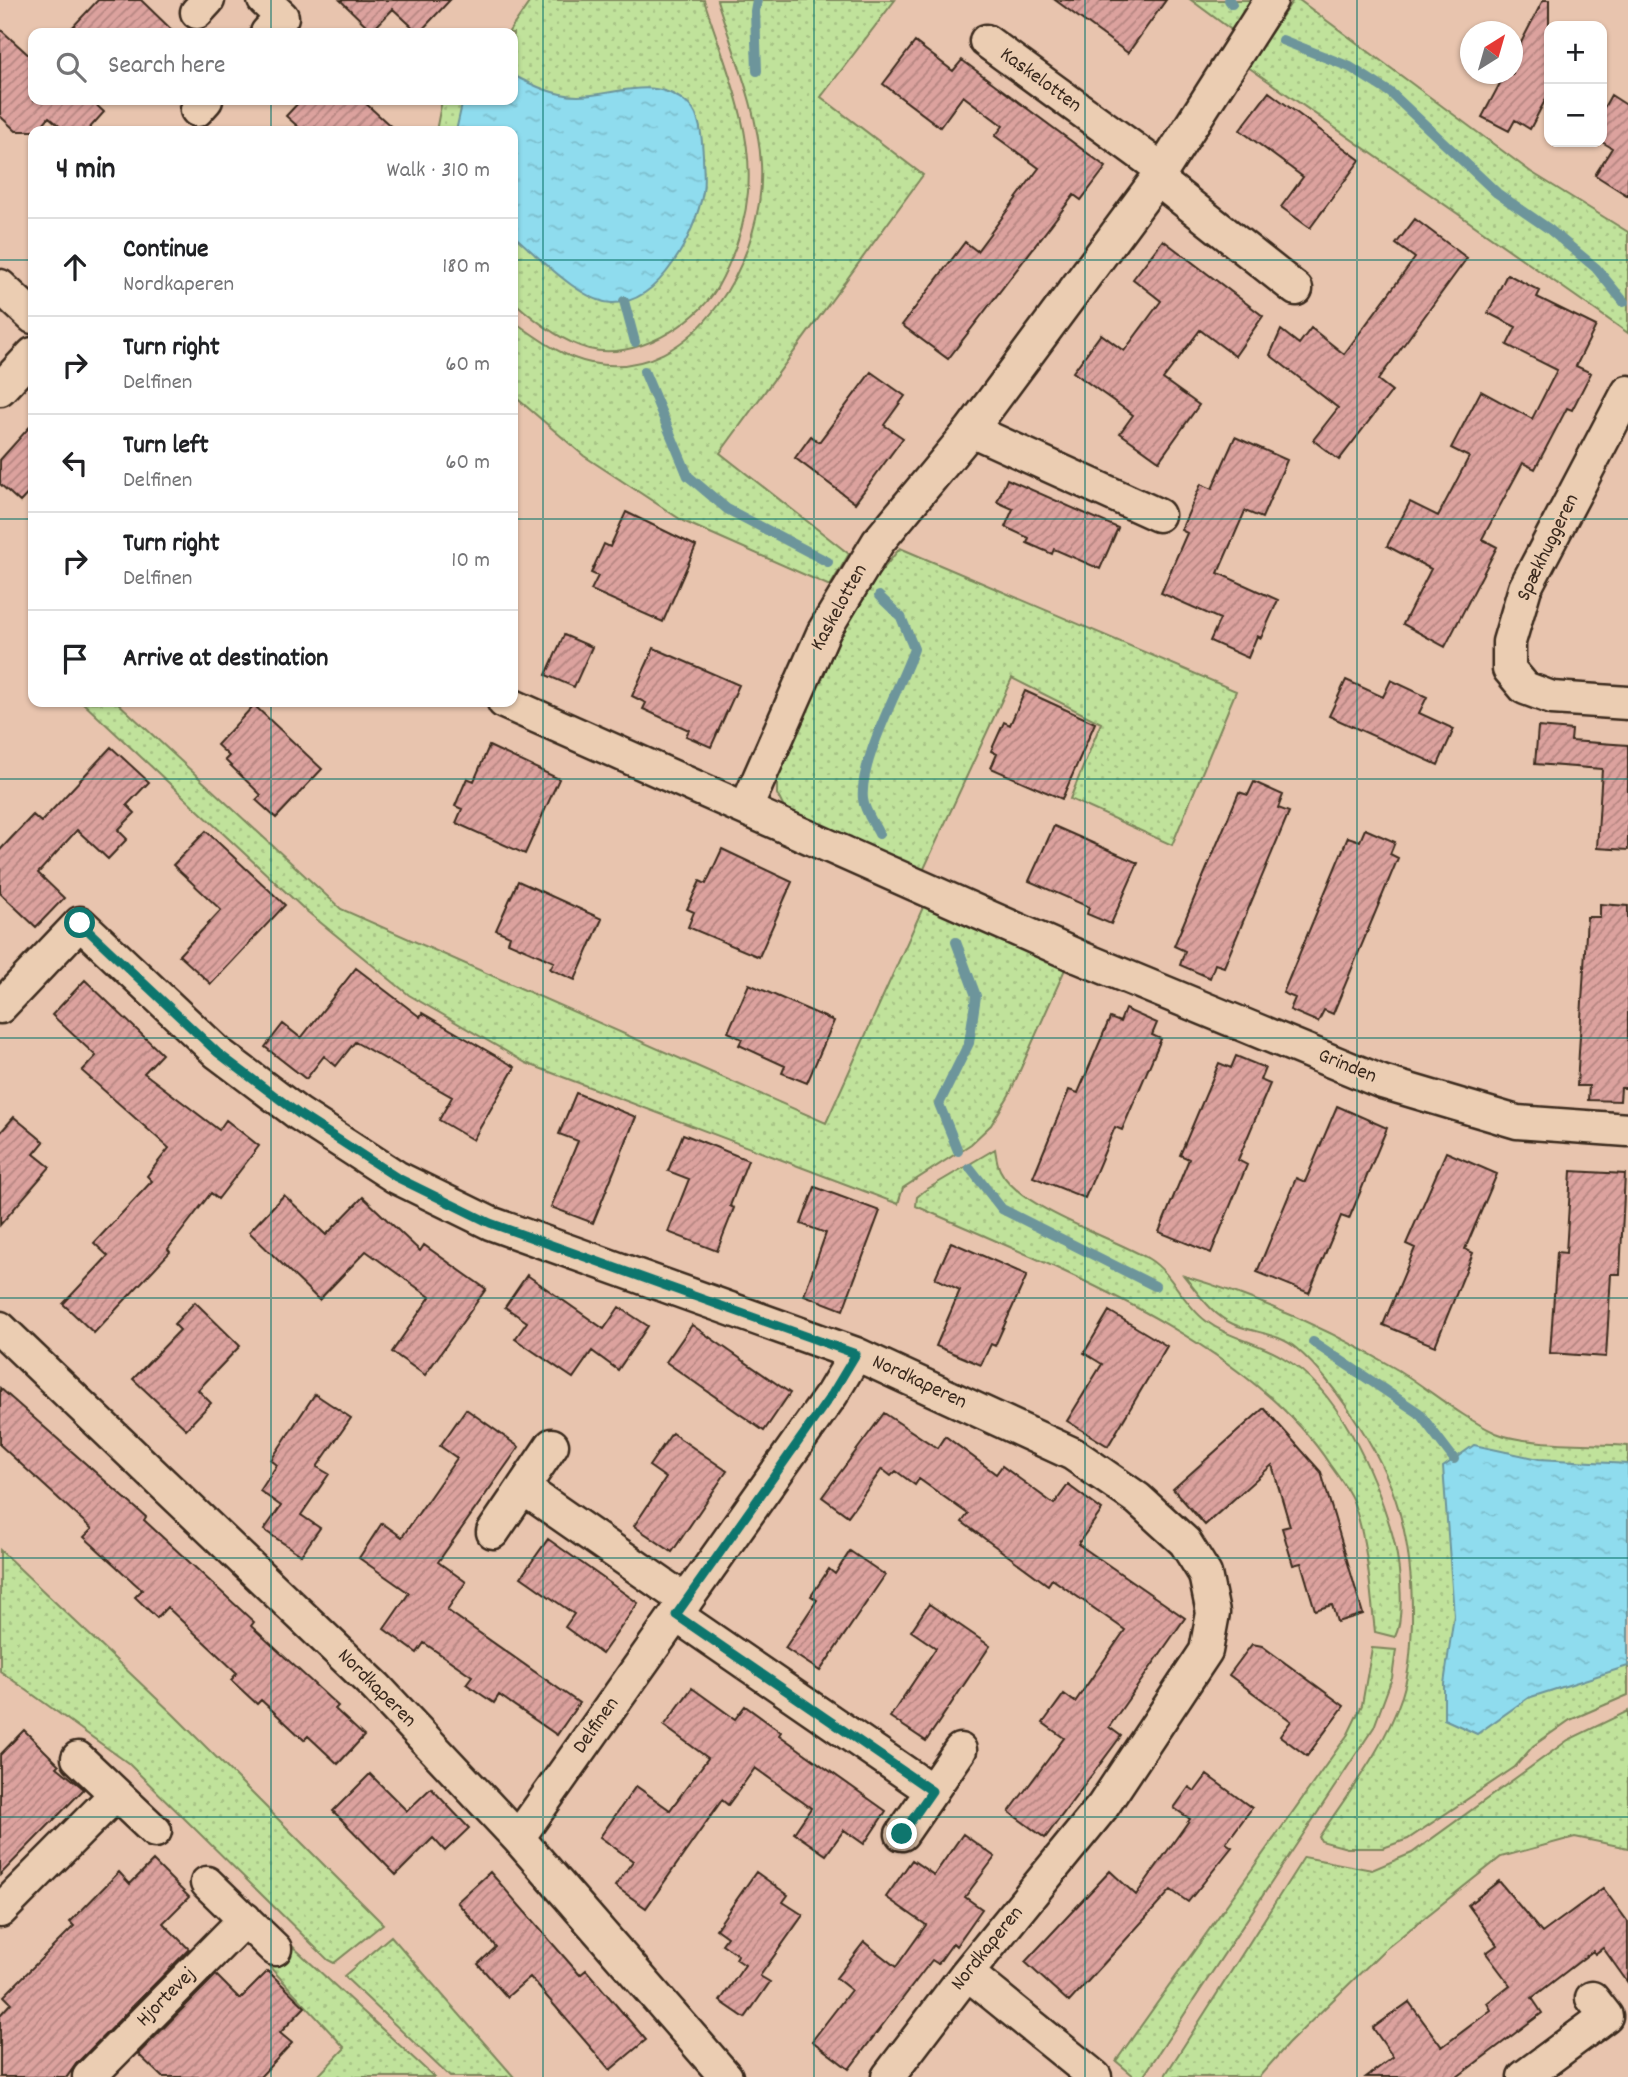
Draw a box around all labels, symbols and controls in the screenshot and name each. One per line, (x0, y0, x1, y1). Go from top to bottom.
north arrow (1460, 21, 1523, 84)
map controls (1544, 21, 1607, 147)
button: + (1544, 21, 1607, 84)
search box (28, 28, 518, 105)
street label: Kaskelotten (993, 41, 1087, 121)
icon: search (52, 48, 90, 86)
text: Search here (108, 48, 226, 85)
button: − (1544, 84, 1607, 147)
text: 4 min (56, 150, 115, 193)
text: Walk · 310 m (386, 155, 490, 188)
text: Continue (123, 232, 208, 269)
icon: ahead (56, 248, 94, 286)
text: 180 m (442, 251, 490, 284)
text: Nordkaperen (123, 269, 234, 302)
text: Turn right (123, 330, 220, 367)
icon: right (56, 346, 94, 384)
text: 60 m (445, 349, 490, 382)
text: Delfinen (123, 367, 192, 400)
text: Turn left (123, 428, 209, 465)
icon: left (56, 444, 94, 482)
text: 60 m (445, 447, 490, 480)
text: Delfinen (123, 465, 192, 498)
street label: Spækhuggeren (1510, 489, 1588, 607)
text: Turn right (123, 526, 220, 563)
icon: right (56, 542, 94, 580)
text: 10 m (451, 545, 490, 578)
street label: Kaskelotten (804, 559, 876, 657)
text: Delfinen (123, 563, 192, 596)
icon: arrive (56, 640, 94, 678)
text: Arrive at destination (123, 641, 328, 678)
route start (64, 907, 95, 938)
street label: Grinden (1313, 1042, 1381, 1092)
street label: Nordkaperen (867, 1348, 971, 1418)
street label: Nordkaperen (330, 1643, 422, 1735)
street label: Delfinen (567, 1691, 627, 1761)
route end (886, 1818, 917, 1849)
street label: Nordkaperen (944, 1900, 1032, 1998)
street label: Hjortevej (130, 1961, 204, 2035)

